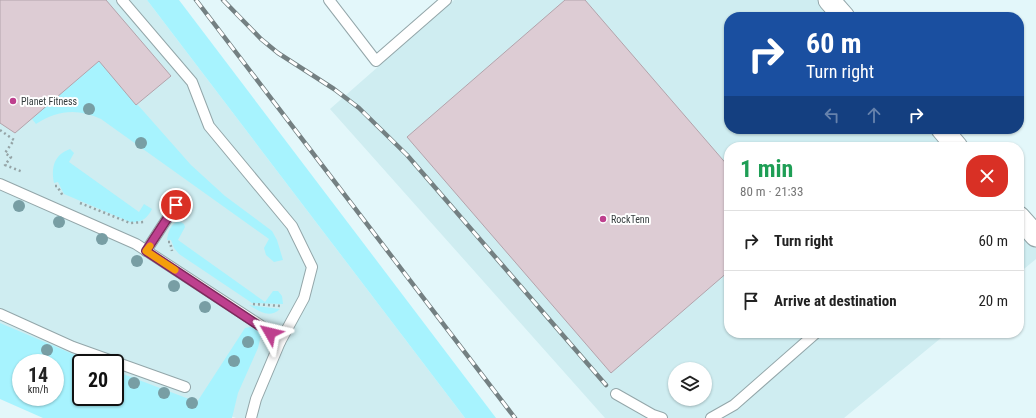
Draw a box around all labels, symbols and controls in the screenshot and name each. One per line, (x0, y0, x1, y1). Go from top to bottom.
text: 60 m (806, 27, 862, 60)
icon: right (740, 28, 792, 80)
text: Turn right (806, 61, 874, 82)
marker: Planet Fitness (8, 96, 18, 106)
place label: Planet Fitness (21, 96, 78, 107)
icon: left (821, 104, 843, 126)
icon: ahead (863, 104, 885, 126)
icon: right (905, 104, 927, 126)
text: 1 min (740, 155, 793, 183)
button: close (966, 155, 1008, 197)
text: 80 m · 21:33 (740, 184, 803, 199)
pin (159, 188, 193, 222)
icon: arrive (165, 194, 187, 216)
marker: RockTenn (598, 214, 608, 224)
place label: RockTenn (611, 214, 650, 225)
icon: right (740, 230, 762, 252)
text: Turn right (774, 232, 833, 250)
text: 60 m (978, 232, 1008, 250)
icon: arrive (740, 290, 762, 312)
text: Arrive at destination (774, 292, 897, 310)
text: 20 m (978, 292, 1008, 310)
position arrow (249, 312, 291, 354)
speed limit sign: 20 (72, 354, 124, 406)
map controls (668, 362, 712, 406)
button: layers (668, 362, 712, 406)
text: 14 (28, 363, 48, 387)
text: km/h (28, 384, 48, 395)

